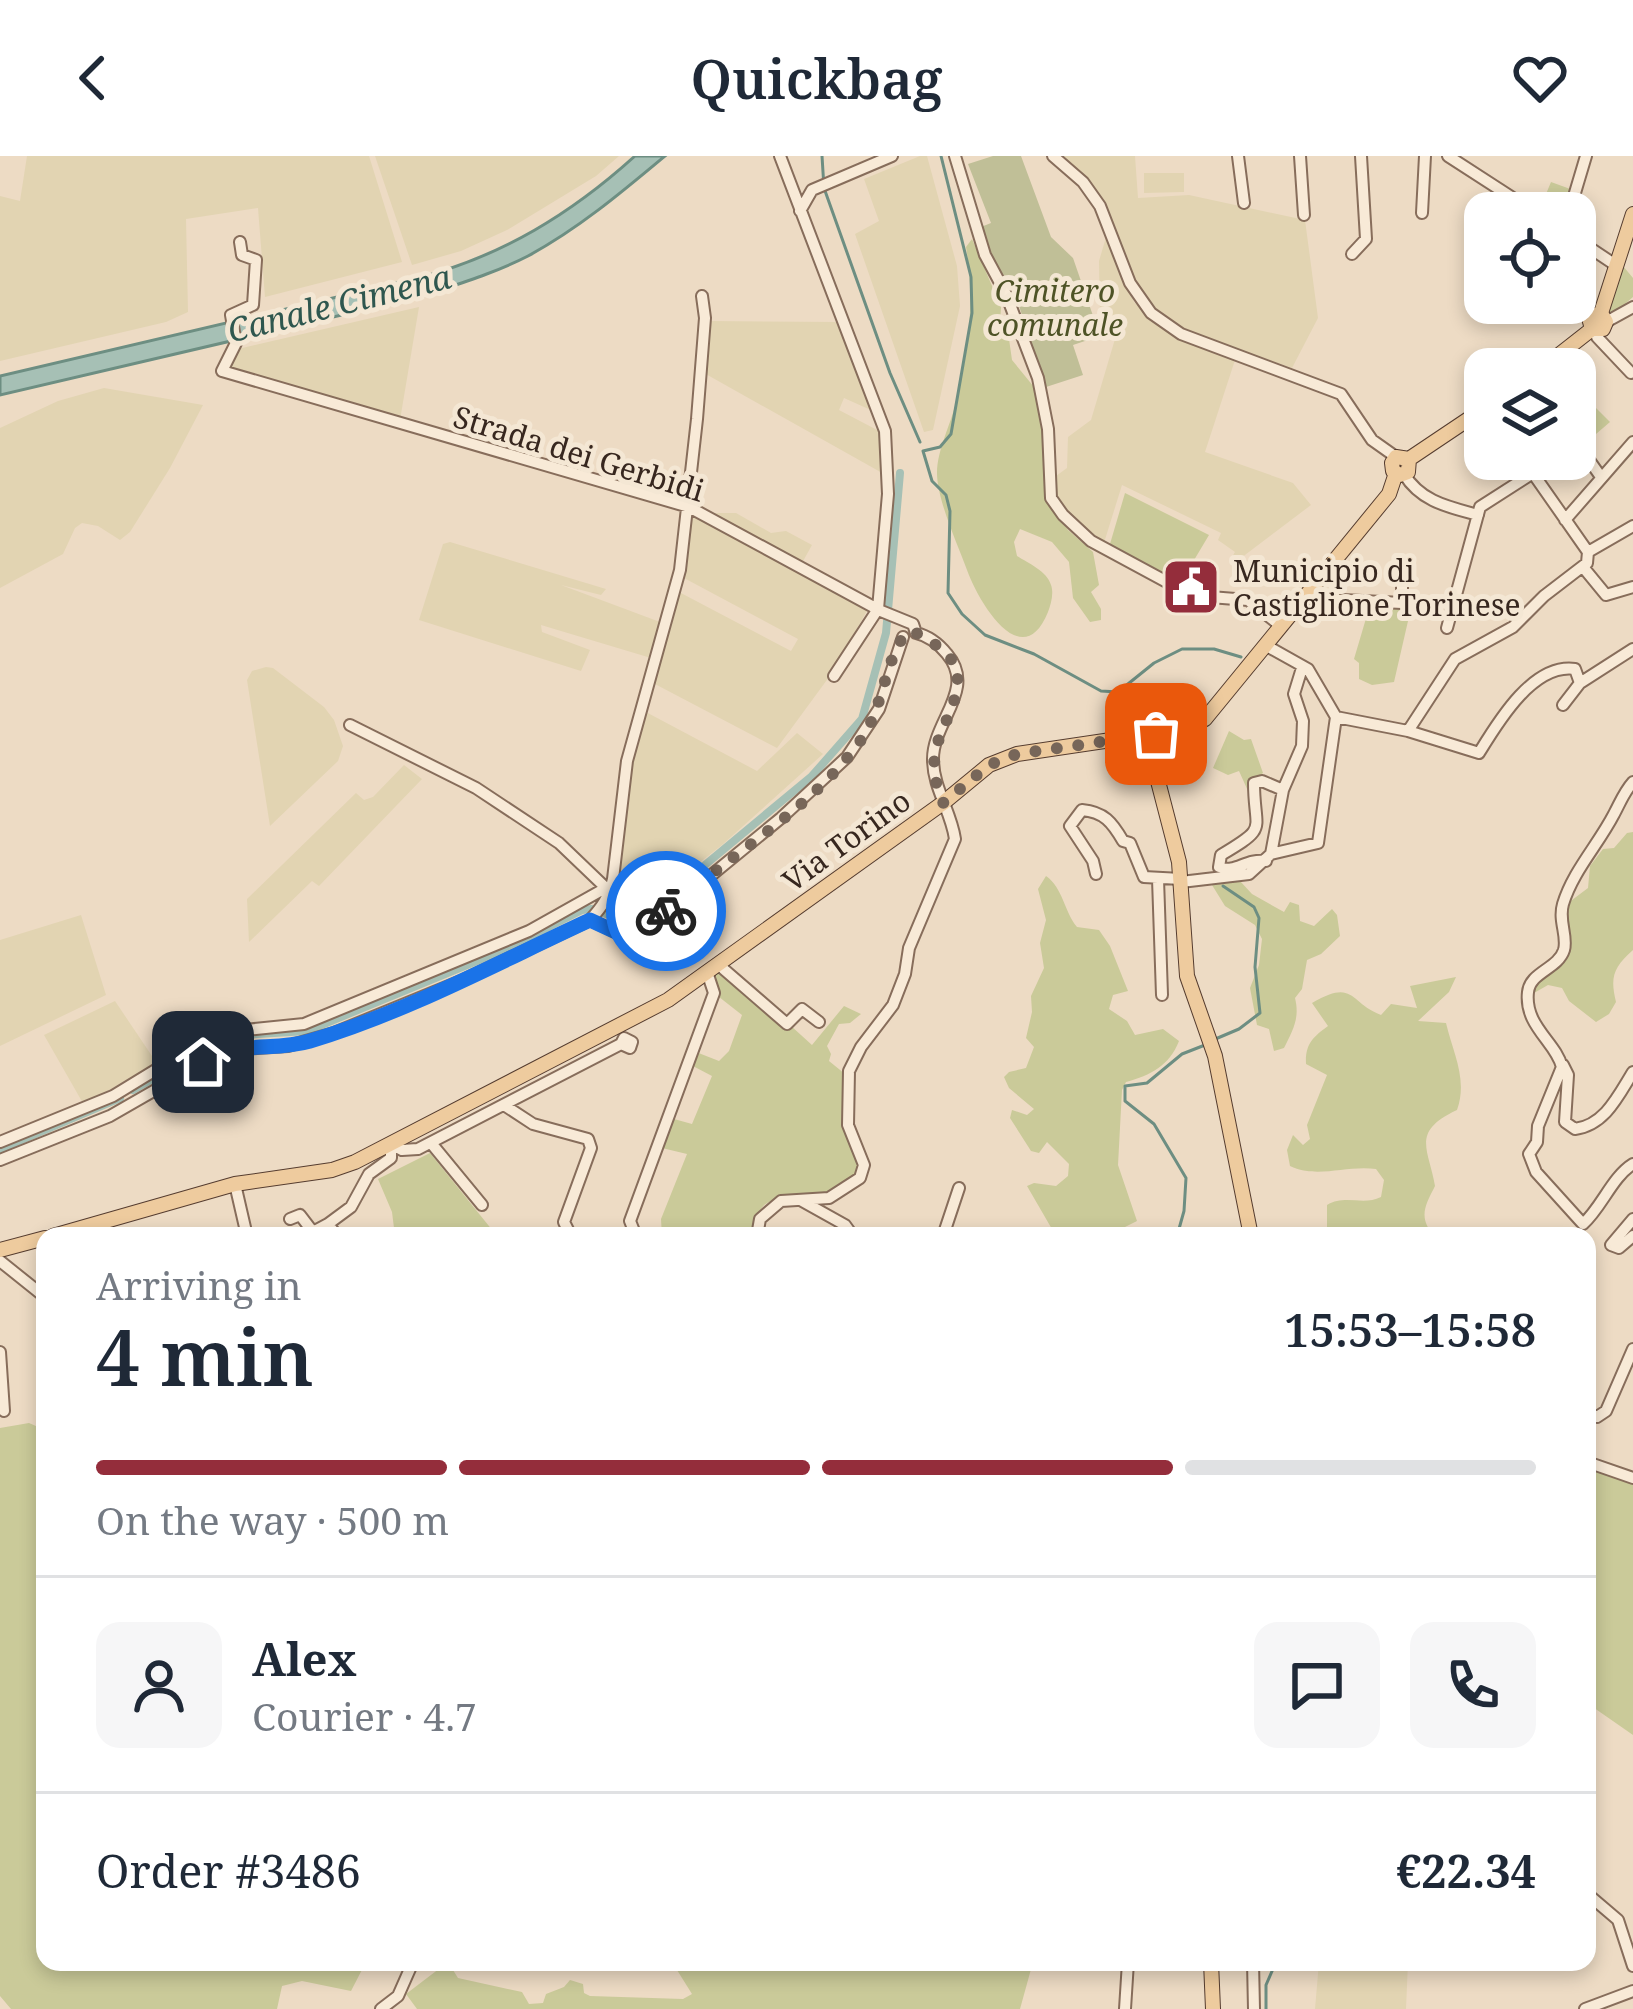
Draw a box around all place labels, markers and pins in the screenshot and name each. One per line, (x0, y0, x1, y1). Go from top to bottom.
place label: Municipio di Castiglione Torinese (1233, 550, 1520, 625)
public building icon: Municipio di Castiglione Torinese (1160, 556, 1222, 618)
pin (1105, 683, 1207, 785)
pin (152, 1011, 254, 1113)

